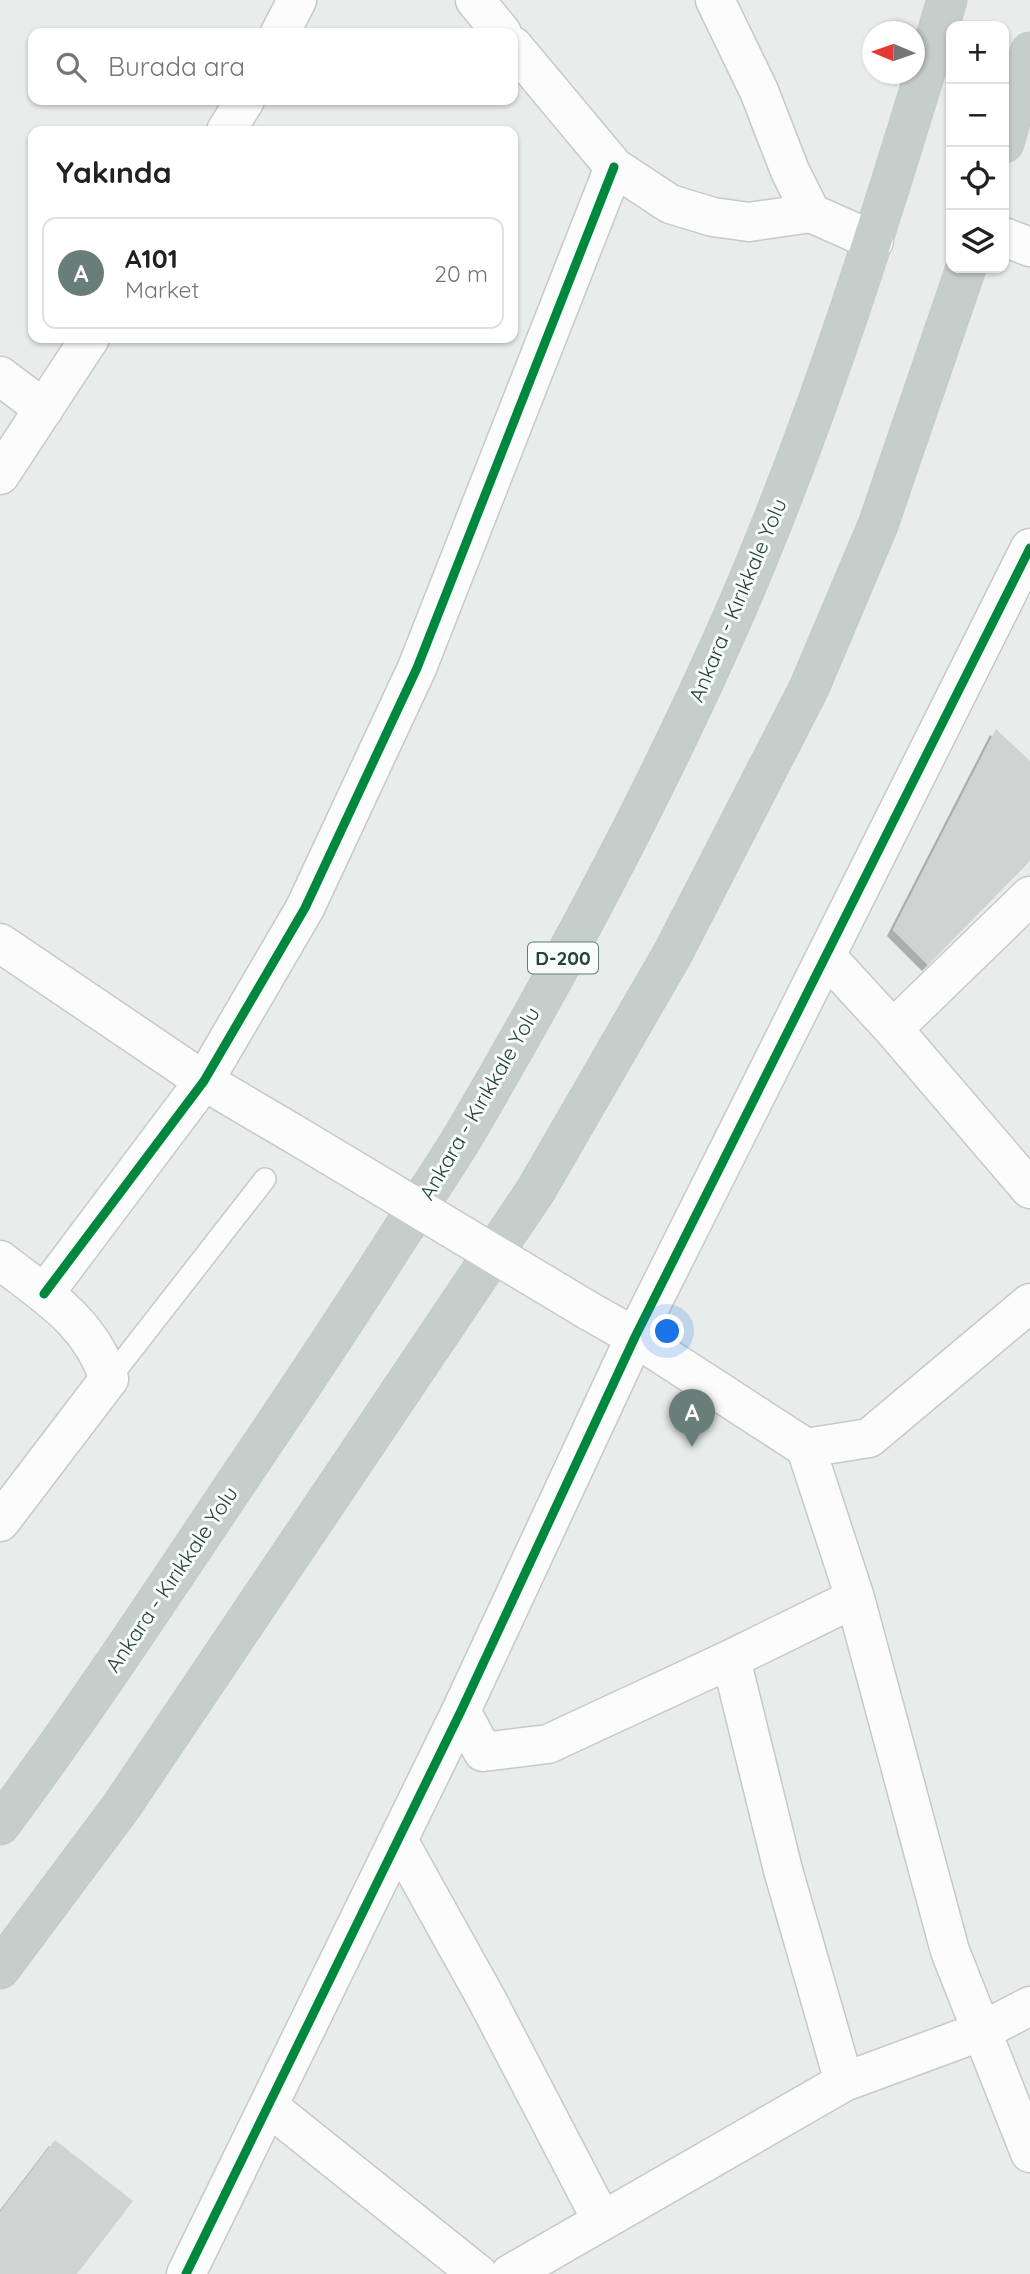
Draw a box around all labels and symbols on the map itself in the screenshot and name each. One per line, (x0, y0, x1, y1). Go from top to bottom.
north arrow (862, 21, 925, 84)
street label: Ankara - Kırıkkale Yolu (682, 494, 792, 706)
road number: D-200 (528, 942, 598, 974)
street label: Ankara - Kırıkkale Yolu (413, 1002, 545, 1204)
your location (650, 1314, 684, 1348)
pin: A (669, 1389, 715, 1447)
street label: Ankara - Kırıkkale Yolu (99, 1481, 243, 1677)

